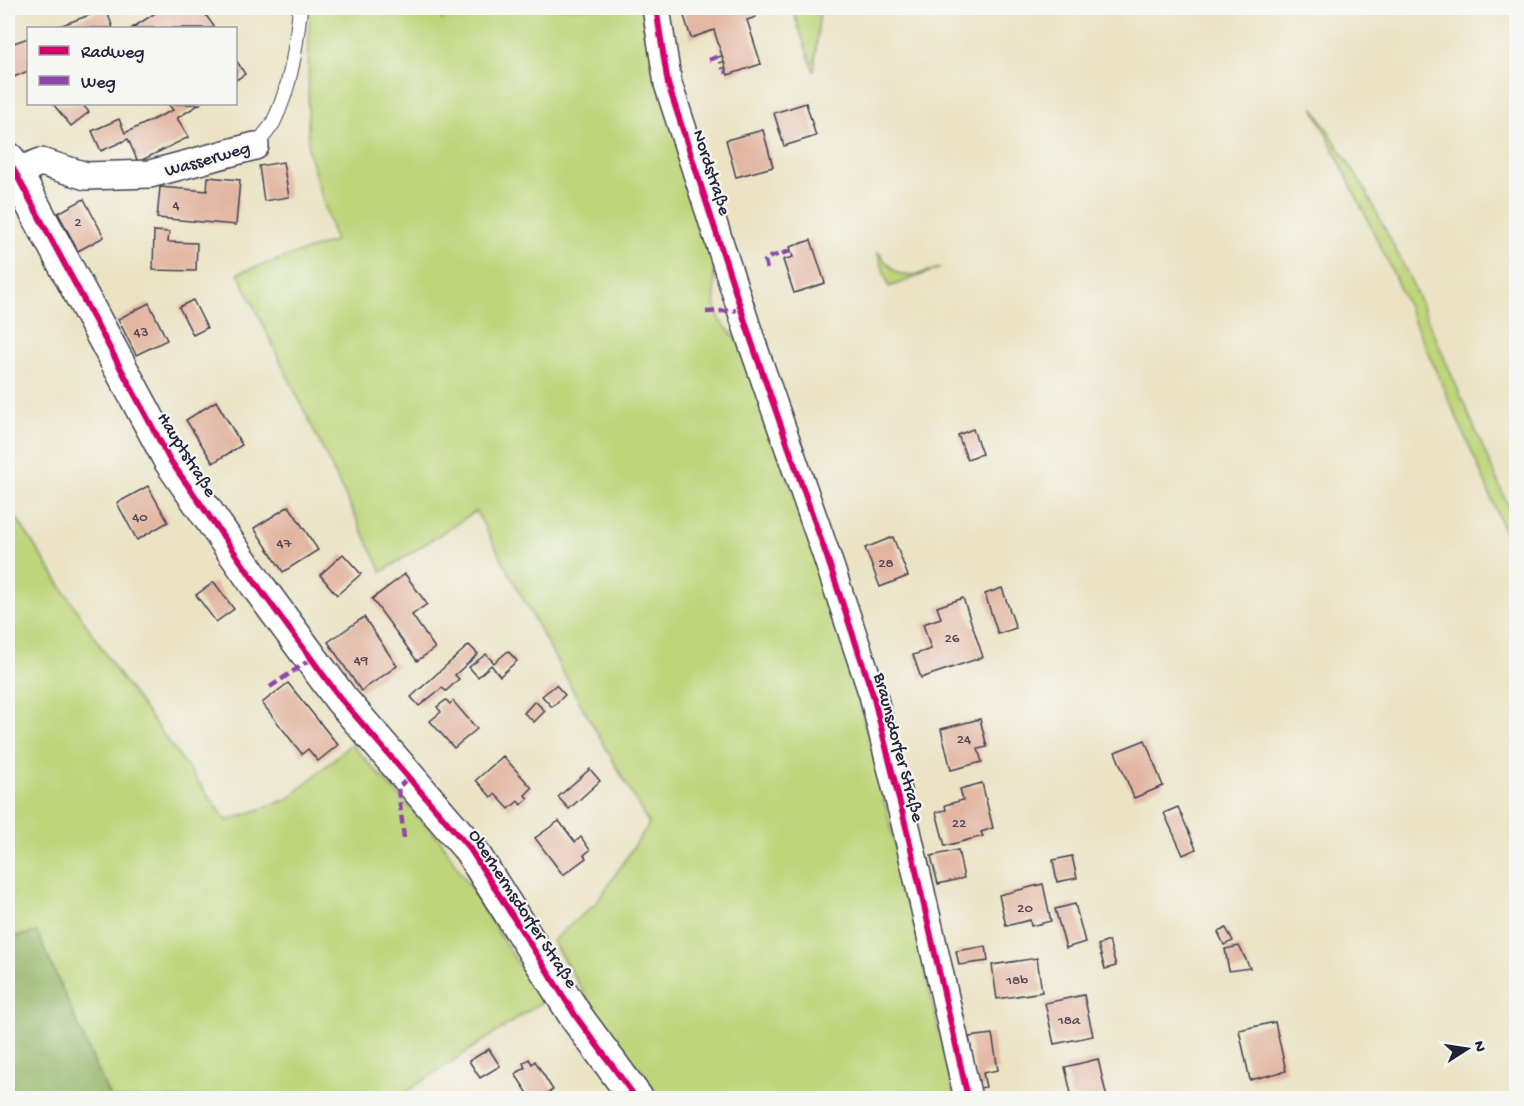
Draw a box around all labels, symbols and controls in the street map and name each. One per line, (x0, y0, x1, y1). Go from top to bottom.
legend (27, 27, 237, 105)
text: Radweg (81, 43, 144, 64)
text: Weg (81, 73, 116, 94)
street label: Nordstraße (687, 127, 735, 219)
street label: Wasserweg (163, 138, 253, 183)
house number: 4 (172, 197, 180, 215)
house number: 2 (74, 214, 82, 232)
house number: 43 (134, 324, 149, 342)
street label: Hauptstraße (152, 409, 220, 502)
house number: 40 (132, 509, 148, 527)
house number: 47 (277, 535, 293, 553)
house number: 28 (878, 555, 894, 573)
house number: 26 (945, 630, 960, 648)
house number: 49 (354, 652, 369, 670)
street label: Braunsdorfer Straße (867, 670, 928, 825)
house number: 24 (957, 731, 971, 749)
house number: 22 (952, 815, 966, 833)
street label: Oberhermsdorfer Straße (463, 826, 581, 993)
house number: 20 (1017, 900, 1033, 918)
house number: 18b (1005, 972, 1028, 990)
house number: 18a (1057, 1012, 1081, 1030)
north arrow (1437, 1019, 1497, 1079)
text: N (1468, 1040, 1489, 1054)

